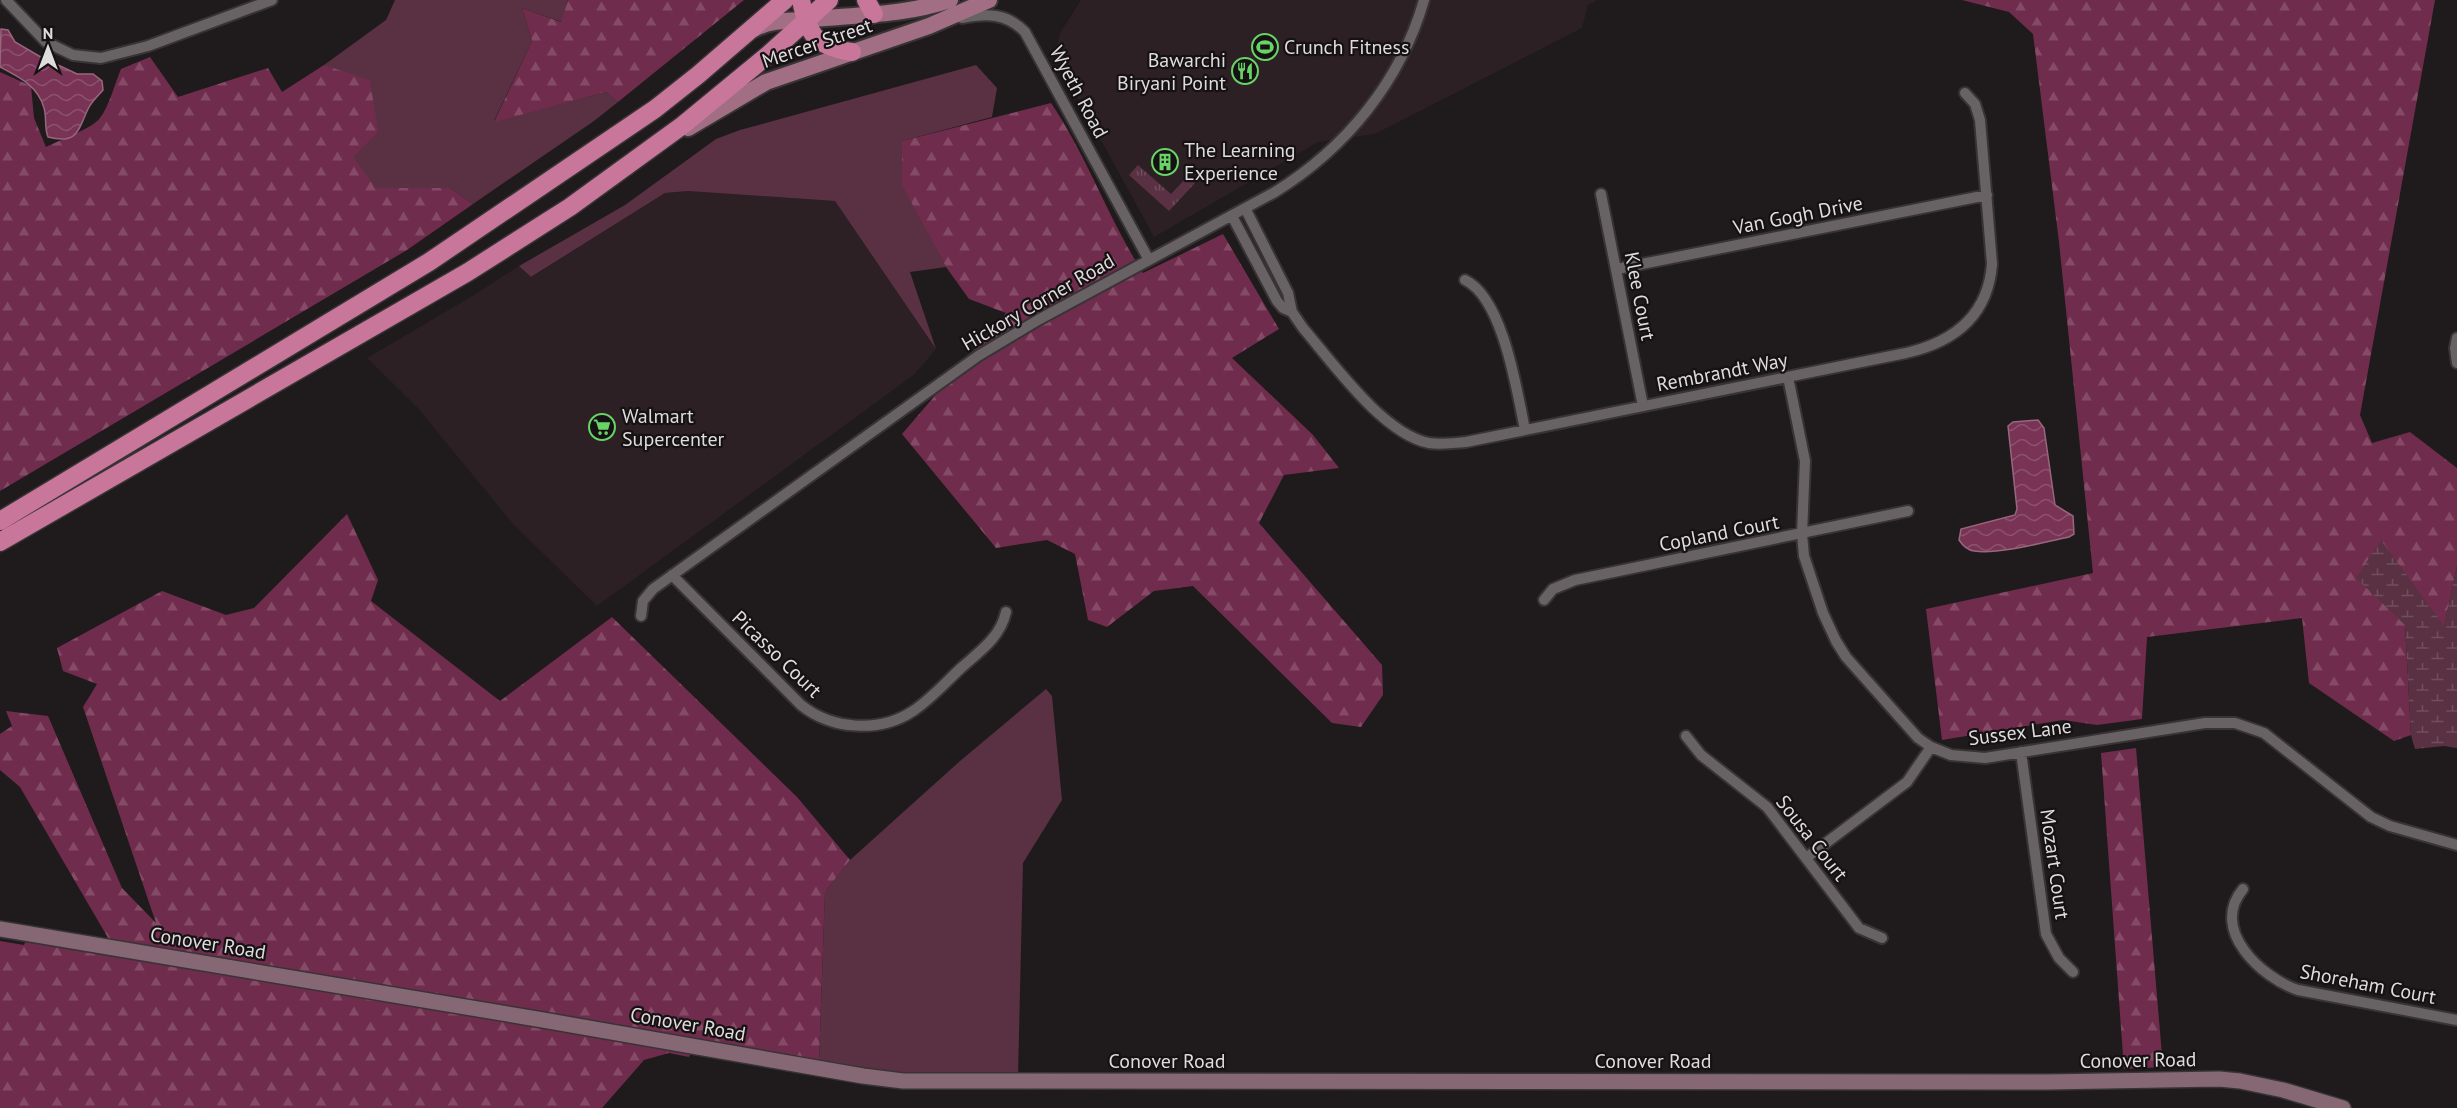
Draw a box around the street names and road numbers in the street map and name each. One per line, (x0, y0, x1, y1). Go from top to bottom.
street label: Mercer Street (759, 12, 876, 74)
street label: Wyeth Road (1044, 41, 1114, 143)
street label: Van Gogh Drive (1730, 190, 1865, 240)
street label: Hickory Corner Road (957, 248, 1119, 356)
street label: Klee Court (1619, 249, 1661, 343)
street label: Rembrandt Way (1654, 346, 1791, 397)
street label: Copland Court (1657, 509, 1781, 557)
street label: Picasso Court (727, 605, 827, 703)
street label: Sussex Lane (1967, 713, 2073, 751)
street label: Sousa Court (1770, 790, 1854, 886)
street label: Mozart Court (2034, 807, 2076, 921)
street label: Conover Road (148, 921, 268, 965)
street label: Shoreham Court (2298, 958, 2438, 1010)
street label: Conover Road (628, 1001, 748, 1047)
street label: Conover Road (2079, 1046, 2197, 1074)
street label: Conover Road (1109, 1048, 1225, 1074)
street label: Conover Road (1595, 1048, 1711, 1074)

